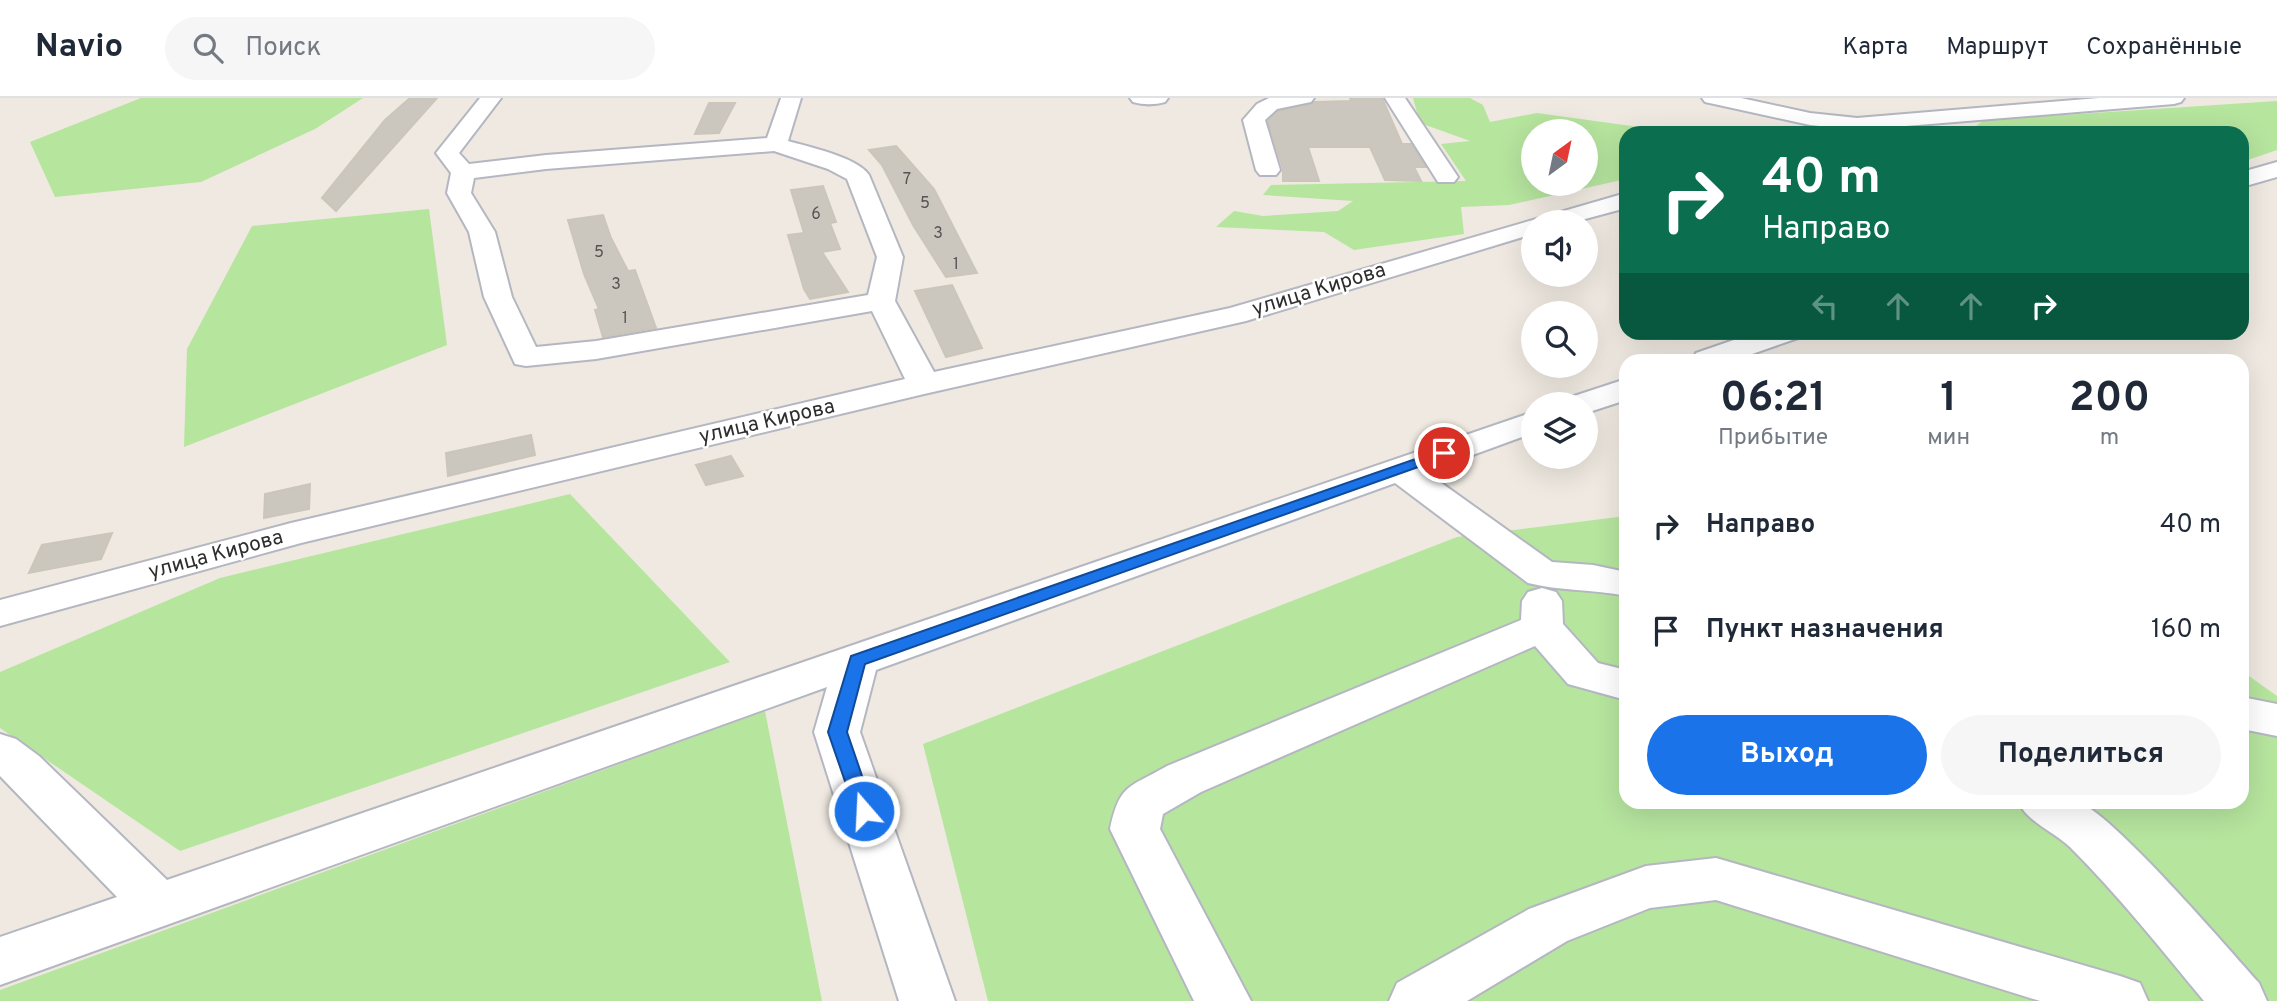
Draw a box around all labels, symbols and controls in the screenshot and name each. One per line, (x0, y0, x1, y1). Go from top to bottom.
search box (165, 17, 655, 80)
text: Navio (35, 27, 123, 69)
icon: search (189, 29, 227, 67)
text: Поиск (245, 32, 321, 65)
text: Карта (1842, 33, 1908, 63)
text: Маршрут (1946, 33, 2048, 63)
text: Сохранённые (2086, 33, 2242, 63)
north arrow (1521, 119, 1598, 196)
map controls (1521, 119, 1598, 469)
text: 40 m (1762, 149, 1881, 211)
icon: right (1647, 154, 1738, 245)
house number: 7 (903, 170, 911, 190)
house number: 5 (920, 194, 930, 214)
house number: 6 (811, 205, 821, 225)
button: sound (1521, 210, 1598, 287)
text: Направо (1762, 210, 1890, 250)
house number: 3 (933, 224, 943, 244)
house number: 5 (594, 243, 604, 263)
house number: 1 (953, 255, 959, 275)
street label: улица Кирова (1249, 257, 1389, 323)
house number: 3 (611, 275, 621, 295)
icon: left (1806, 287, 1844, 325)
icon: ahead (1879, 287, 1917, 325)
icon: ahead (1952, 287, 1990, 325)
icon: right (2025, 287, 2063, 325)
button: search (1521, 301, 1598, 378)
house number: 1 (622, 309, 628, 329)
text: 06:21 (1720, 373, 1826, 426)
text: 1 (1940, 373, 1957, 426)
text: 200 (2069, 373, 2150, 426)
button: layers (1521, 392, 1598, 469)
street label: улица Кирова (697, 393, 837, 451)
pin (1414, 423, 1474, 483)
text: Прибытие (1718, 424, 1828, 453)
text: мин (1927, 424, 1970, 453)
text: m (2100, 424, 2119, 453)
icon: arrive (1425, 434, 1463, 472)
icon: right (1647, 507, 1685, 545)
text: Направо (1706, 509, 1815, 542)
text: 40 m (2160, 509, 2221, 542)
street label: улица Кирова (146, 524, 286, 586)
icon: arrive (1647, 612, 1685, 650)
text: Пункт назначения (1706, 614, 1944, 647)
text: 160 m (2151, 614, 2221, 647)
button: Выход (1647, 715, 1927, 795)
button: Поделиться (1941, 715, 2221, 795)
position arrow (827, 774, 901, 848)

